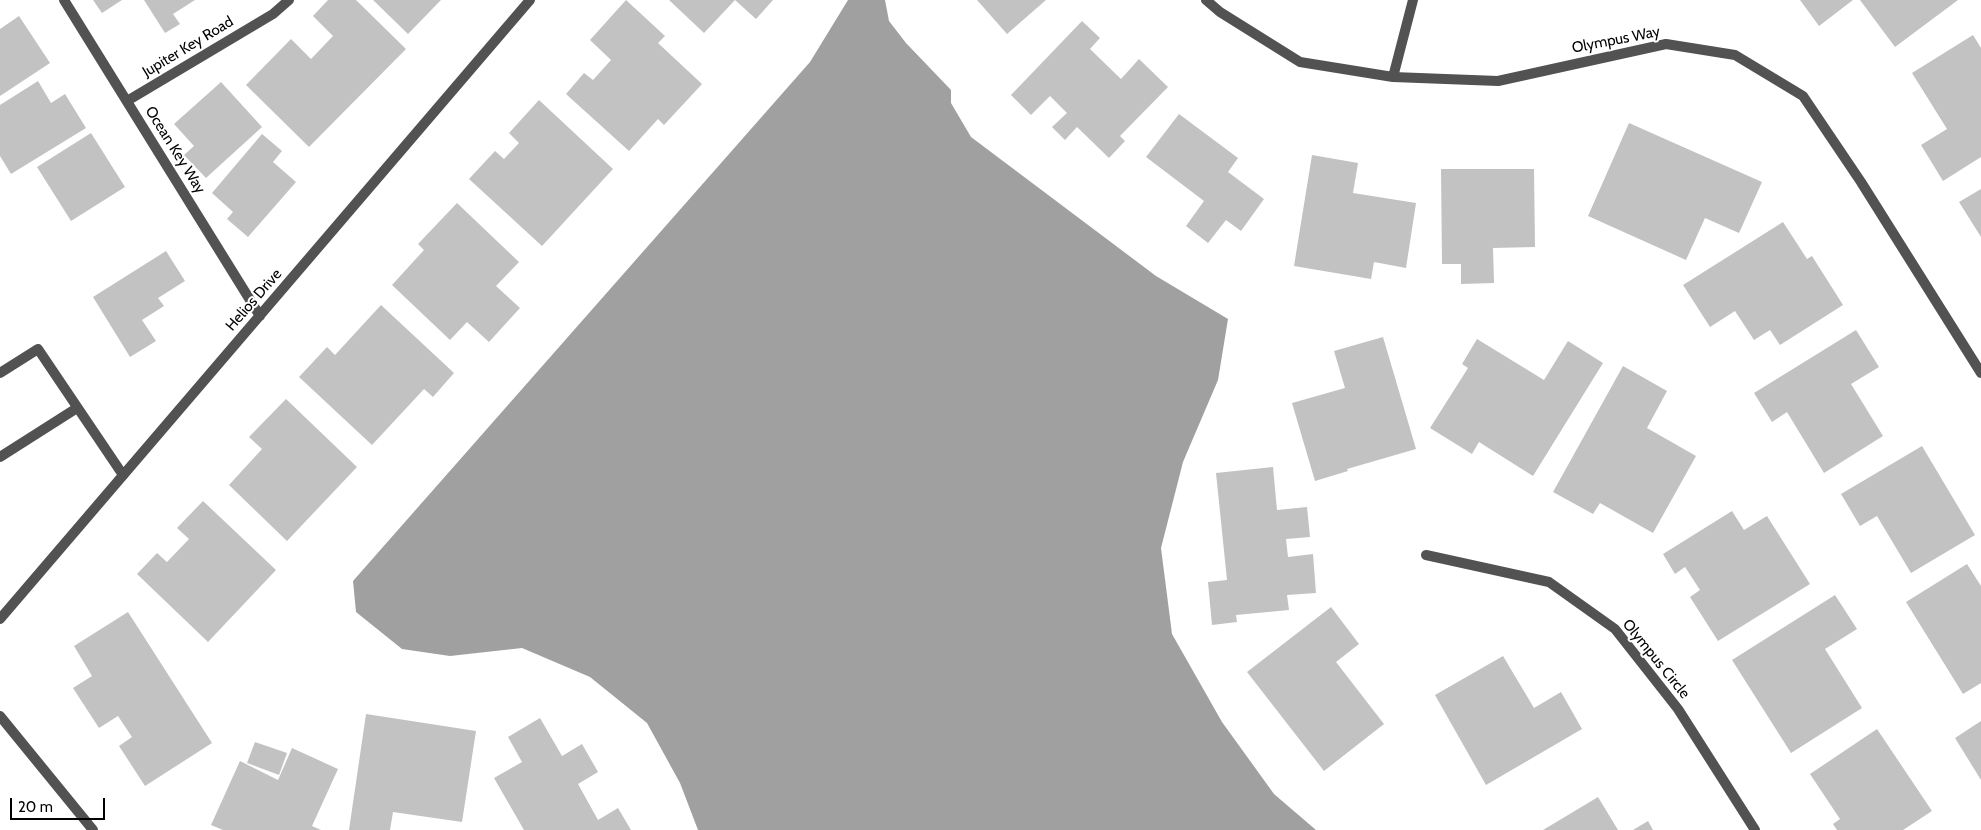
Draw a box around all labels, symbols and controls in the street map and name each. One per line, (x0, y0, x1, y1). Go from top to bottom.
street label: Jupiter Key Road (139, 13, 237, 81)
street label: Olympus Way (1570, 23, 1662, 57)
street label: Ocean Key Way (141, 103, 209, 197)
street label: Helios Drive (222, 265, 286, 335)
street label: Olympus Circle (1619, 616, 1693, 702)
scale bar (12, 788, 108, 820)
text: 20 m (18, 798, 53, 816)

